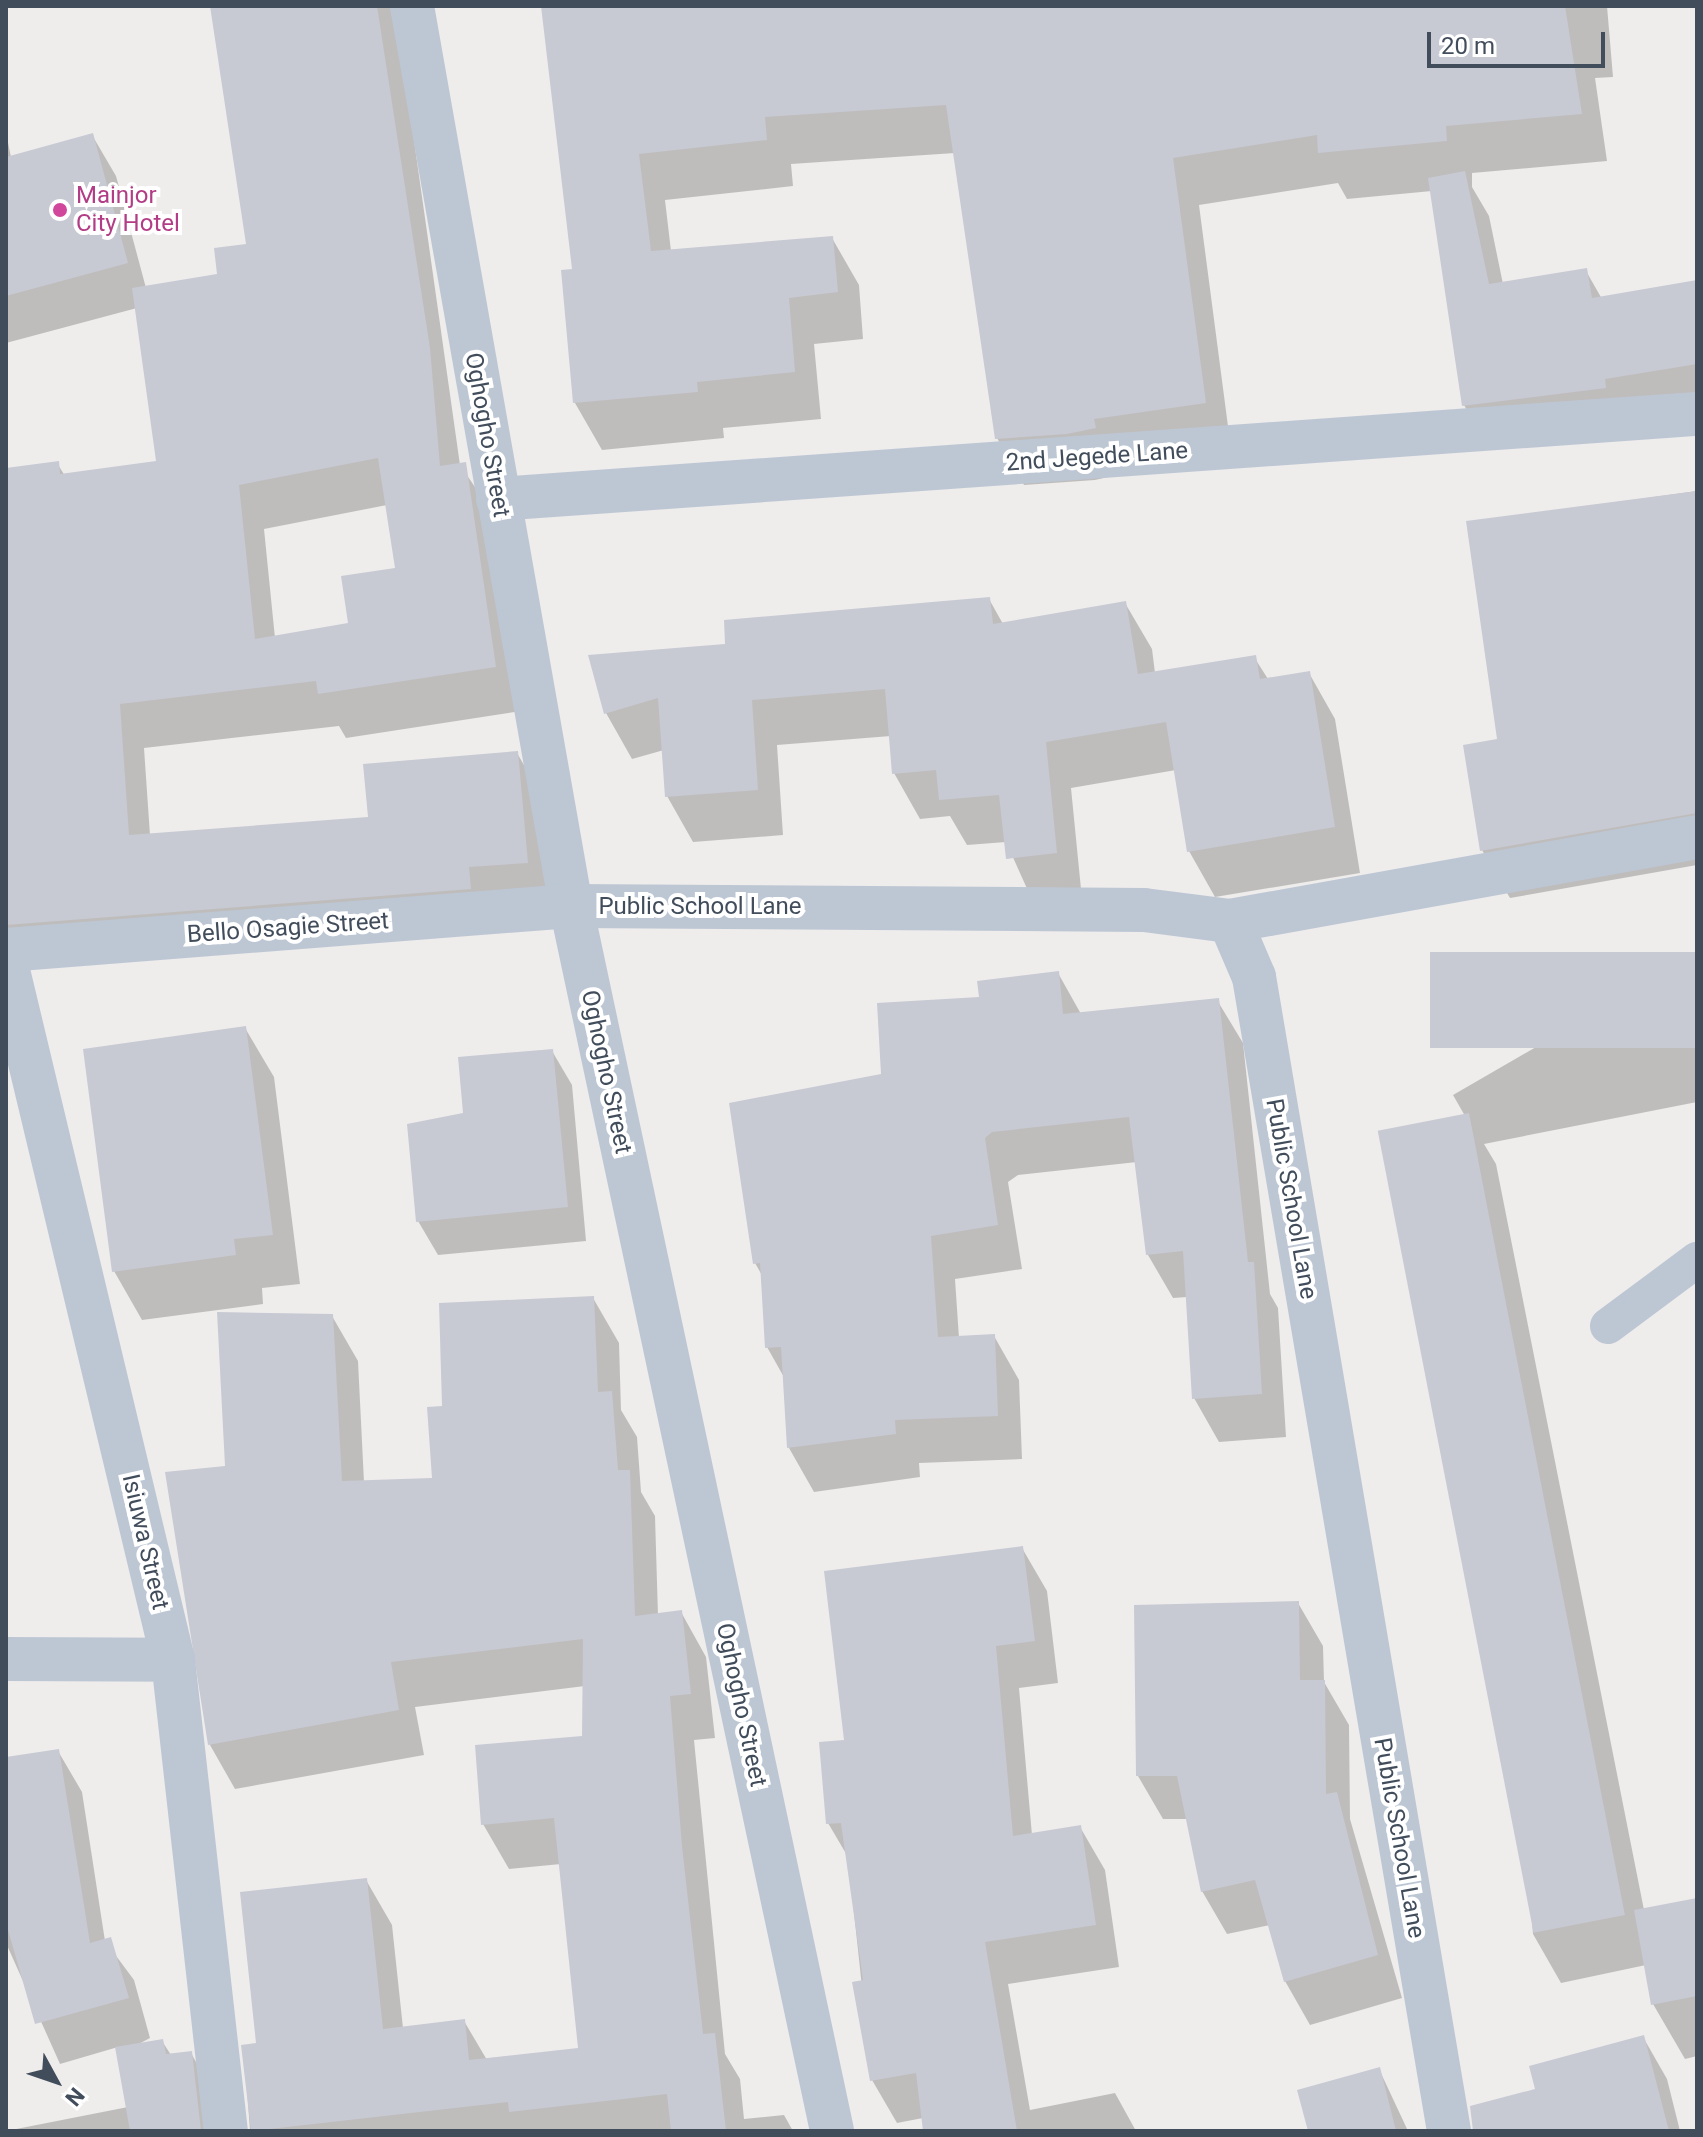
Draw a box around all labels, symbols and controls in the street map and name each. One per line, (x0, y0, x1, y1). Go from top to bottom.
scale bar (1431, 16, 1609, 66)
text: 20 m (1441, 32, 1495, 60)
place label: Mainjor City Hotel (76, 182, 180, 238)
marker: Mainjor City Hotel (51, 201, 69, 219)
street label: Oghogho Street (458, 350, 516, 520)
street label: 2nd Jegede Lane (1005, 436, 1189, 478)
street label: Public School Lane (598, 893, 802, 921)
street label: Bello Osagie Street (186, 907, 390, 949)
street label: Oghogho Street (575, 988, 637, 1156)
street label: Public School Lane (1259, 1096, 1323, 1302)
street label: Isiuwa Street (115, 1471, 175, 1613)
street label: Oghogho Street (710, 1621, 772, 1789)
street label: Public School Lane (1367, 1735, 1431, 1941)
north arrow (16, 2041, 96, 2121)
text: N (60, 2083, 89, 2111)

